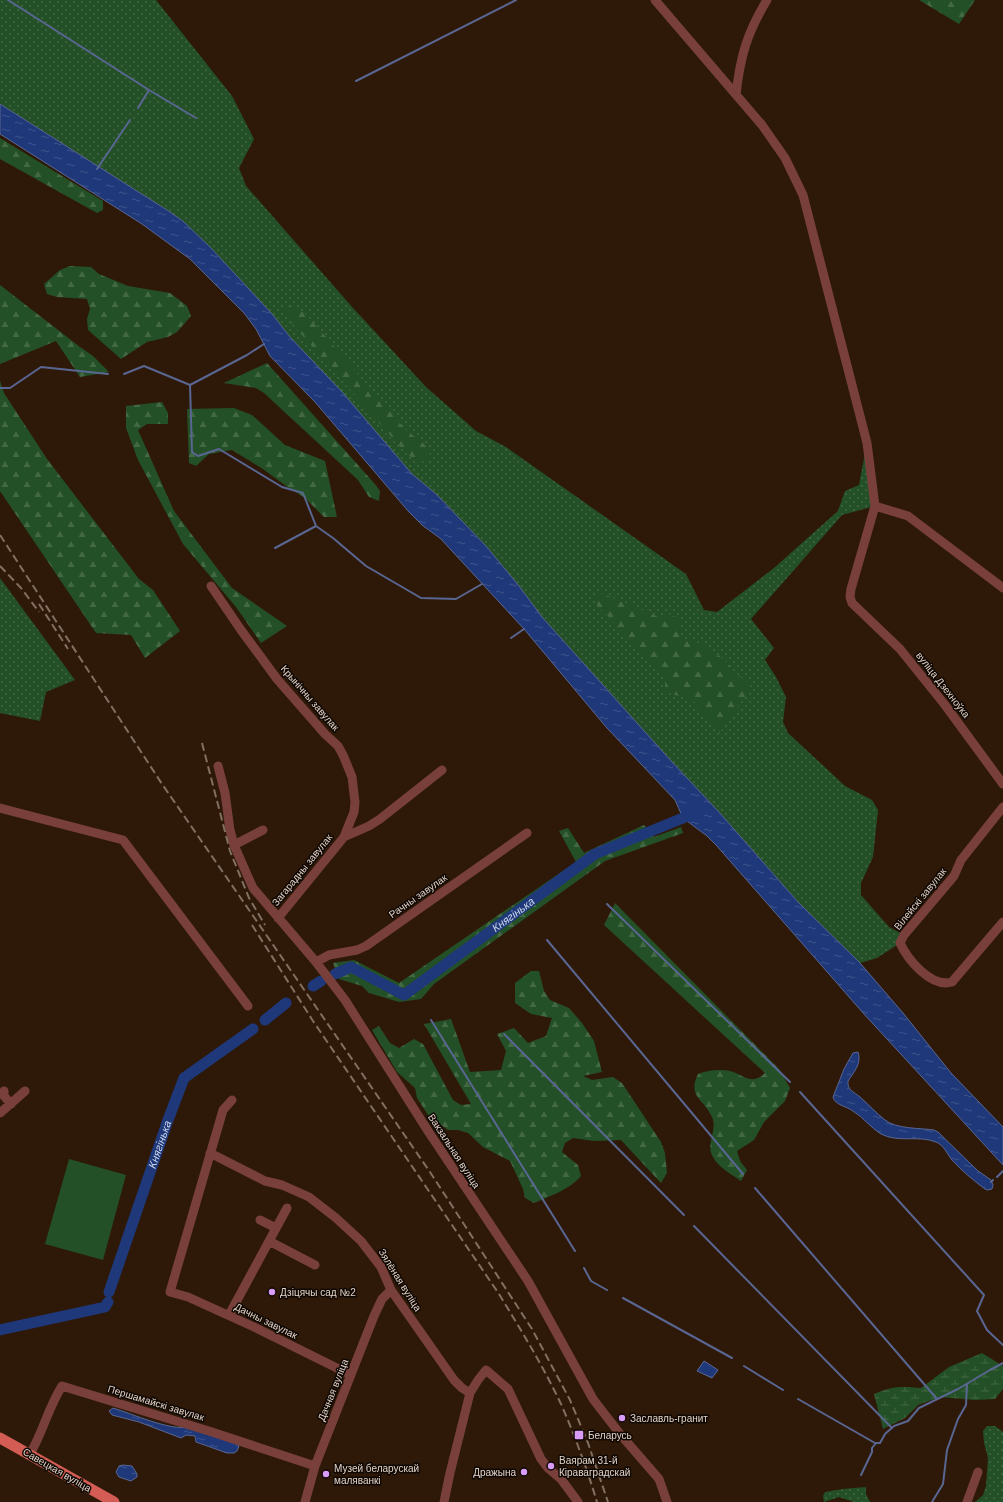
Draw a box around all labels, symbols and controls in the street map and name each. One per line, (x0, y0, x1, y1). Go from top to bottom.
street label: вуліца Дзехноўка (914, 650, 972, 720)
street label: Крынічны завулак (279, 663, 342, 733)
street label: Загарадны завулак (270, 832, 335, 908)
street label: Вілейскі завулак (892, 866, 949, 932)
street label: Рачны завулак (387, 872, 450, 920)
water label: Княгінька (490, 895, 537, 934)
street label: Вакзальная вуліца (426, 1112, 482, 1191)
water label: Княгінька (146, 1119, 173, 1170)
street label: Зялёная вуліца (376, 1247, 424, 1314)
marker: Дзіцячы сад №2 (267, 1287, 277, 1297)
place label: Дзіцячы сад №2 (280, 1287, 356, 1298)
street label: Дачны завулак (233, 1301, 300, 1341)
street label: Дачная вуліца (316, 1357, 351, 1423)
street label: Першамайскі завулак (107, 1383, 206, 1423)
marker: Заславль-гранит (617, 1413, 627, 1423)
place label: Заславль-гранит (630, 1413, 708, 1424)
marker: Беларусь (573, 1429, 585, 1441)
place label: Беларусь (588, 1430, 632, 1441)
street label: Савецкая вуліца (21, 1446, 93, 1494)
place label: Ваярам 31-й Кіраваградскай (559, 1455, 630, 1478)
marker: Ваярам 31-й Кіраваградскай (546, 1461, 556, 1471)
place label: Музей беларускай маляванкі (334, 1463, 419, 1486)
place label: Дражына (473, 1467, 516, 1478)
marker: Дражына (519, 1467, 529, 1477)
marker: Музей беларускай маляванкі (321, 1469, 331, 1479)

